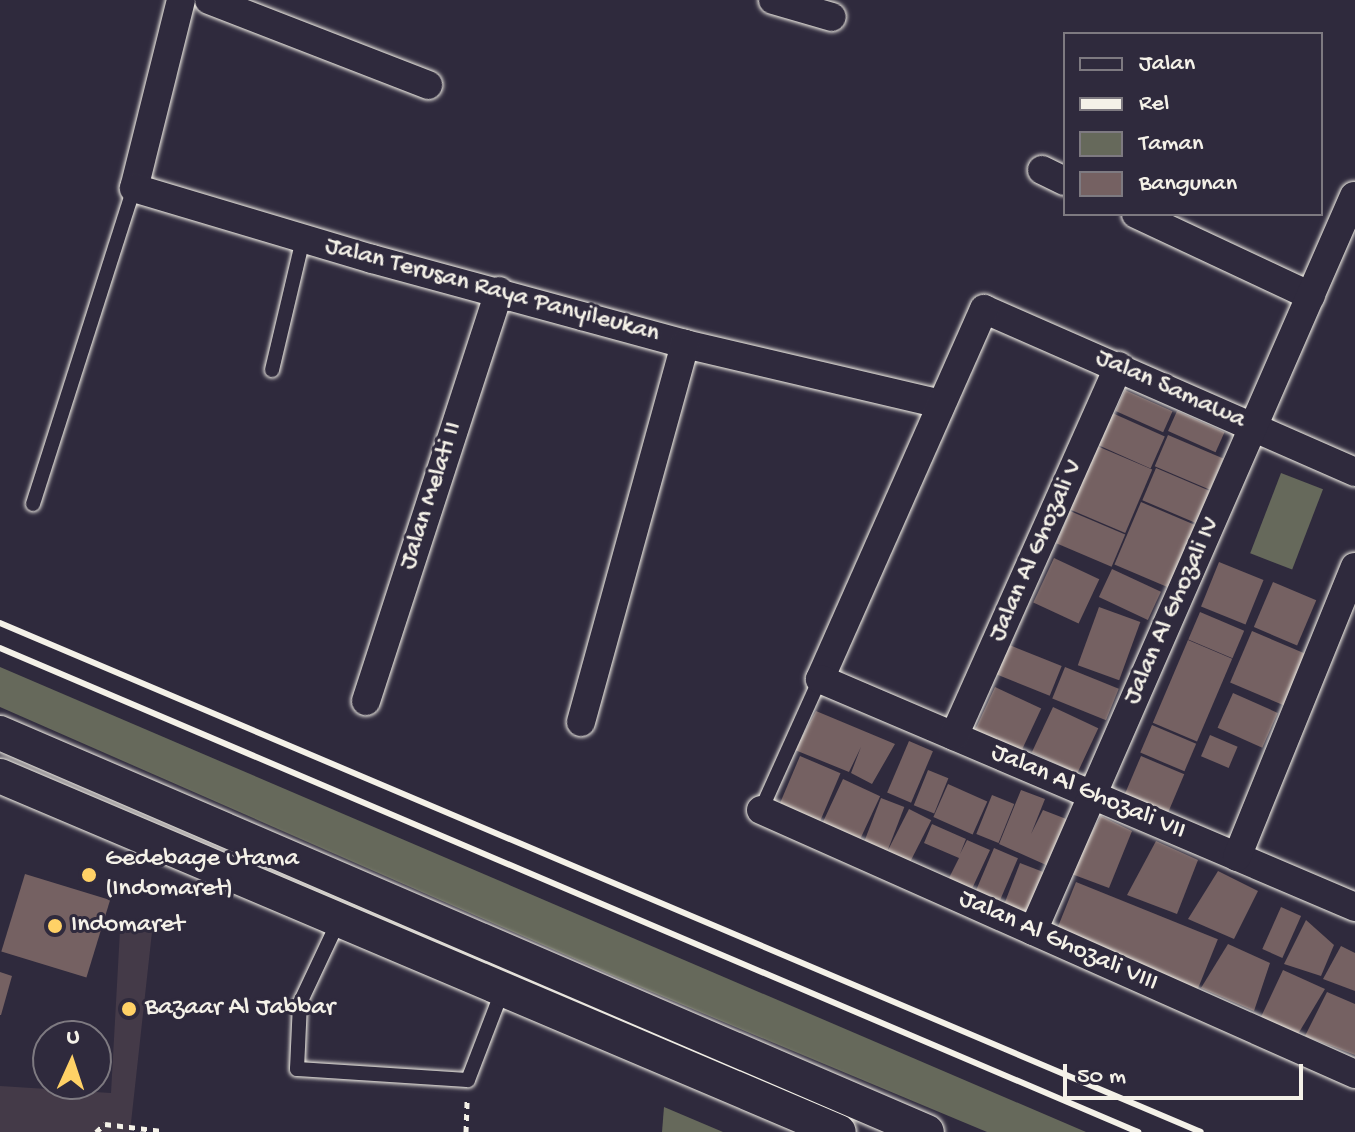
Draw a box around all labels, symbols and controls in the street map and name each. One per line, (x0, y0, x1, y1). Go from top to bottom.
legend (1063, 32, 1323, 216)
text: Jalan (1139, 50, 1195, 79)
text: Rel (1139, 90, 1169, 119)
text: Taman (1139, 130, 1203, 159)
text: Bangunan (1139, 170, 1237, 199)
street label: Jalan Terusan Raya Panyileukan (321, 231, 663, 351)
street label: Jalan Samawa (1090, 343, 1250, 437)
street label: Jalan Melati II (393, 418, 471, 574)
street label: Jalan Al Ghozali V (983, 455, 1091, 647)
street label: Jalan Al Ghozali IV (1118, 512, 1228, 710)
street label: Jalan Al Ghozali VII (986, 738, 1190, 848)
place label: Gedebage Utama (Indomaret) (105, 844, 299, 906)
marker: Gedebage Utama (Indomaret) (80, 866, 98, 884)
street label: Jalan Al Ghozali VIII (954, 884, 1162, 1000)
place label: Indomaret (71, 910, 184, 942)
marker: Indomaret (46, 917, 64, 935)
place label: Bazaar Al Jabbar (145, 993, 335, 1025)
marker: Bazaar Al Jabbar (120, 1000, 138, 1018)
north arrow (32, 1020, 112, 1100)
text: U (66, 1025, 80, 1051)
scale bar (1067, 1048, 1307, 1098)
text: 50 m (1077, 1063, 1126, 1092)

